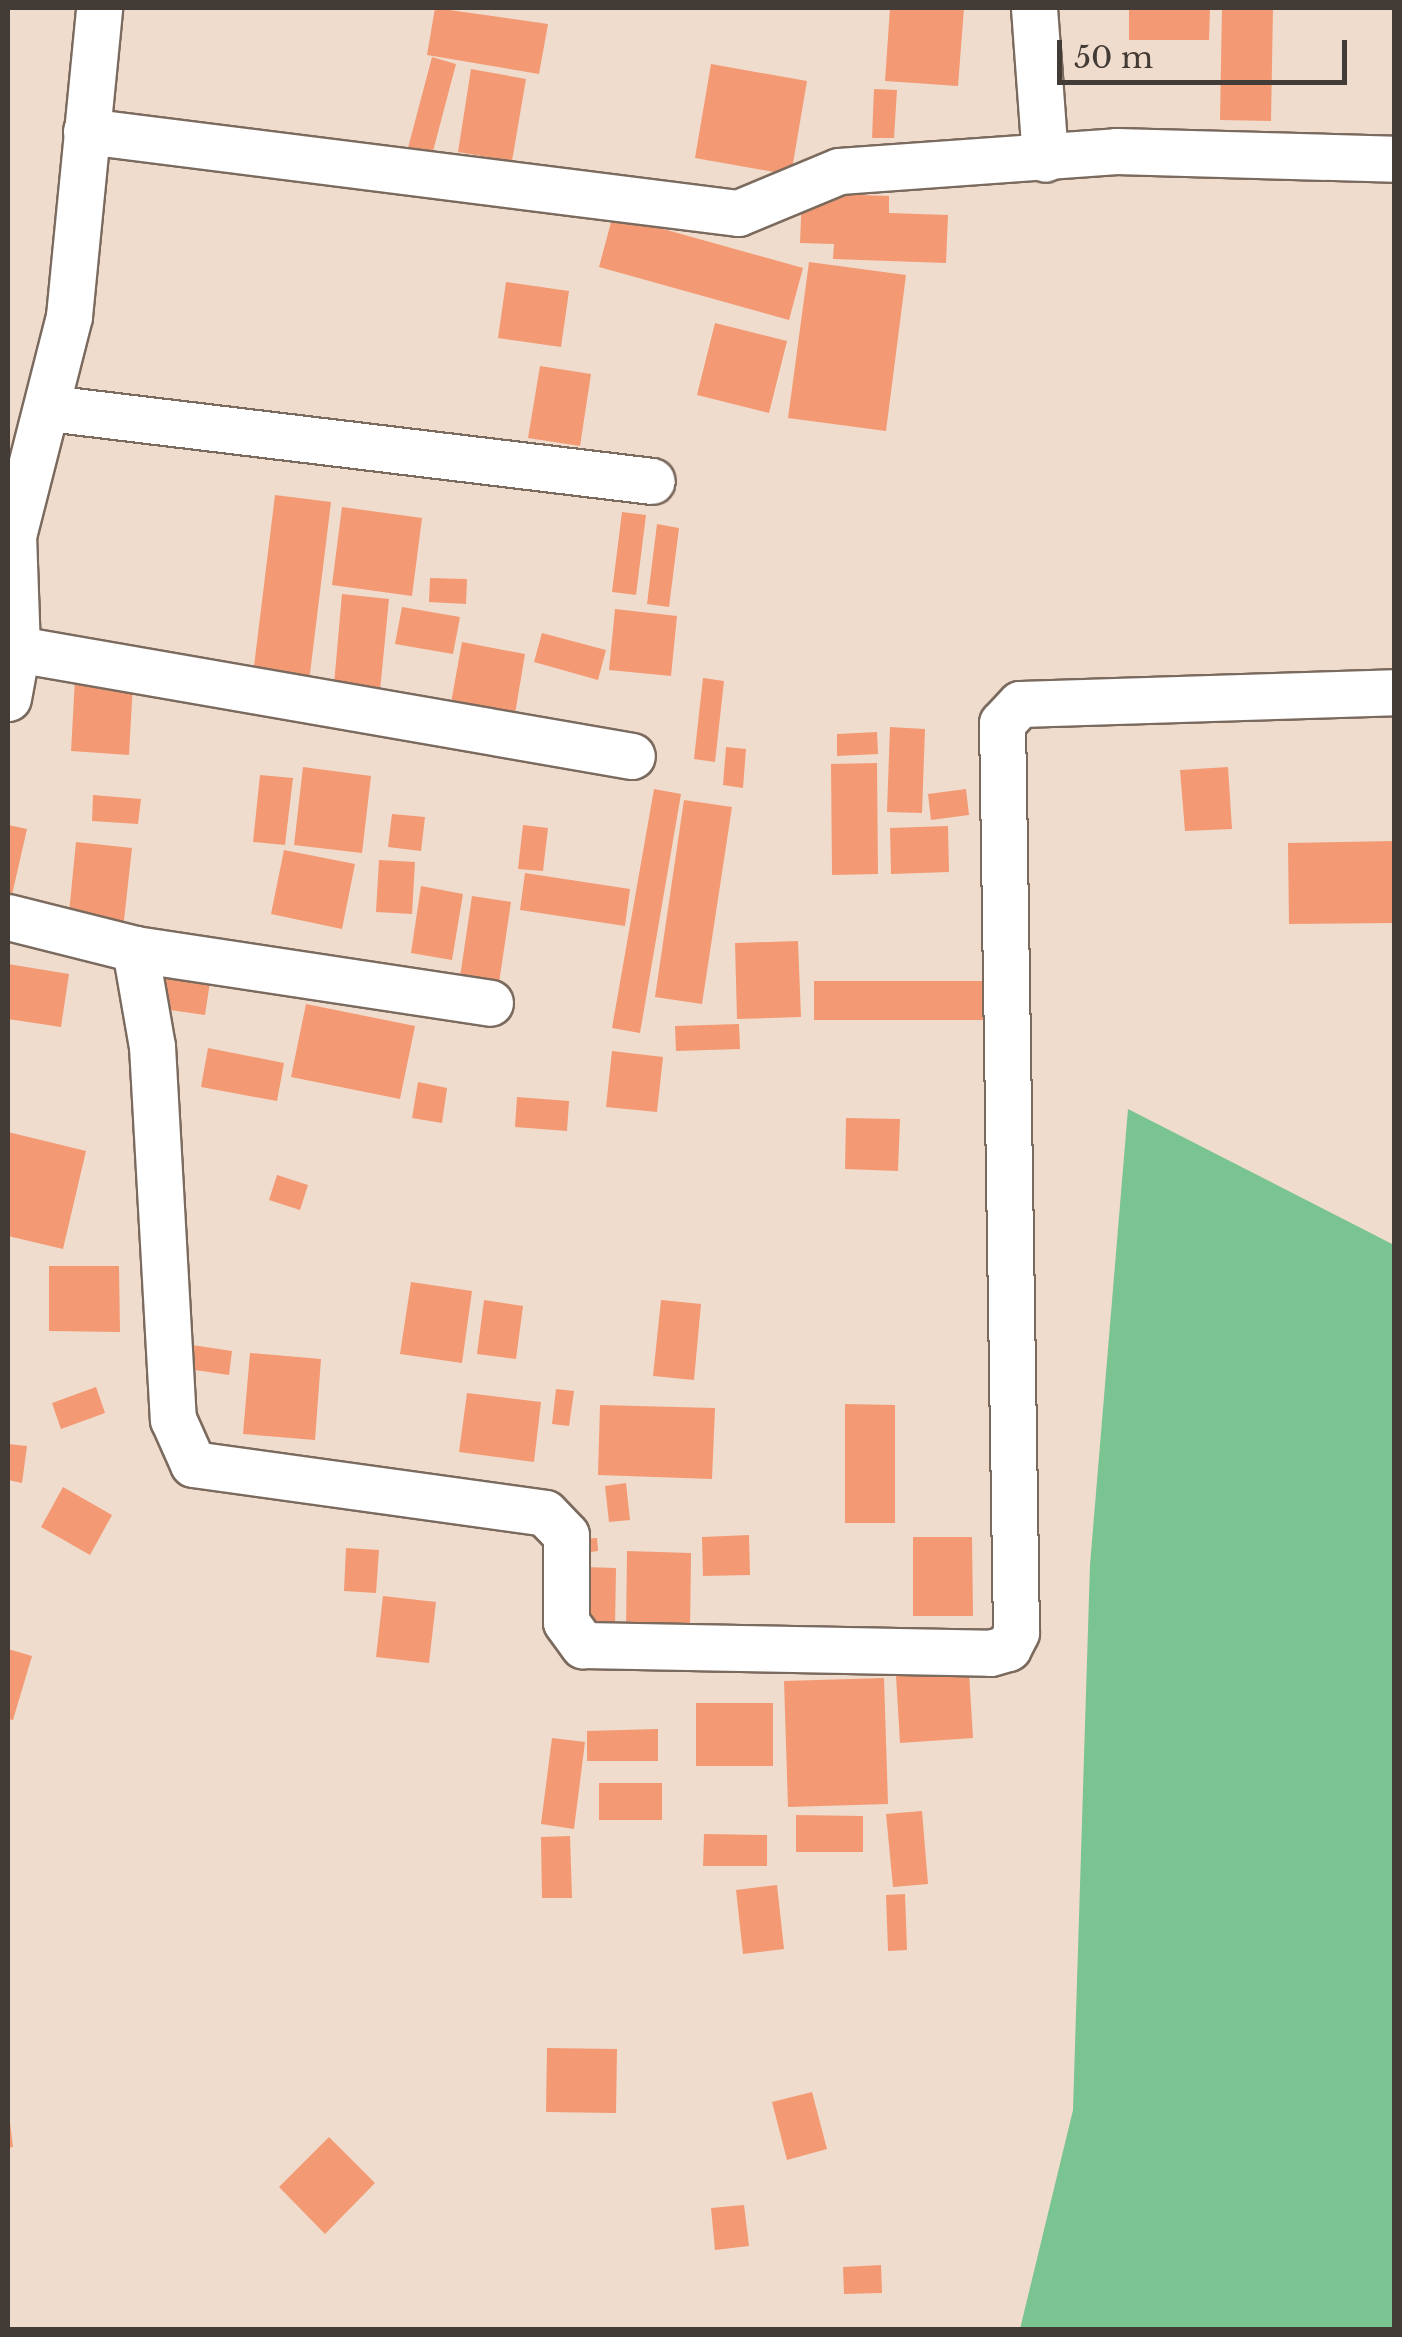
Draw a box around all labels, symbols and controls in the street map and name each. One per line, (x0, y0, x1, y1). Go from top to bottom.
scale bar (1062, 20, 1352, 82)
text: 50 m (1074, 39, 1153, 76)

